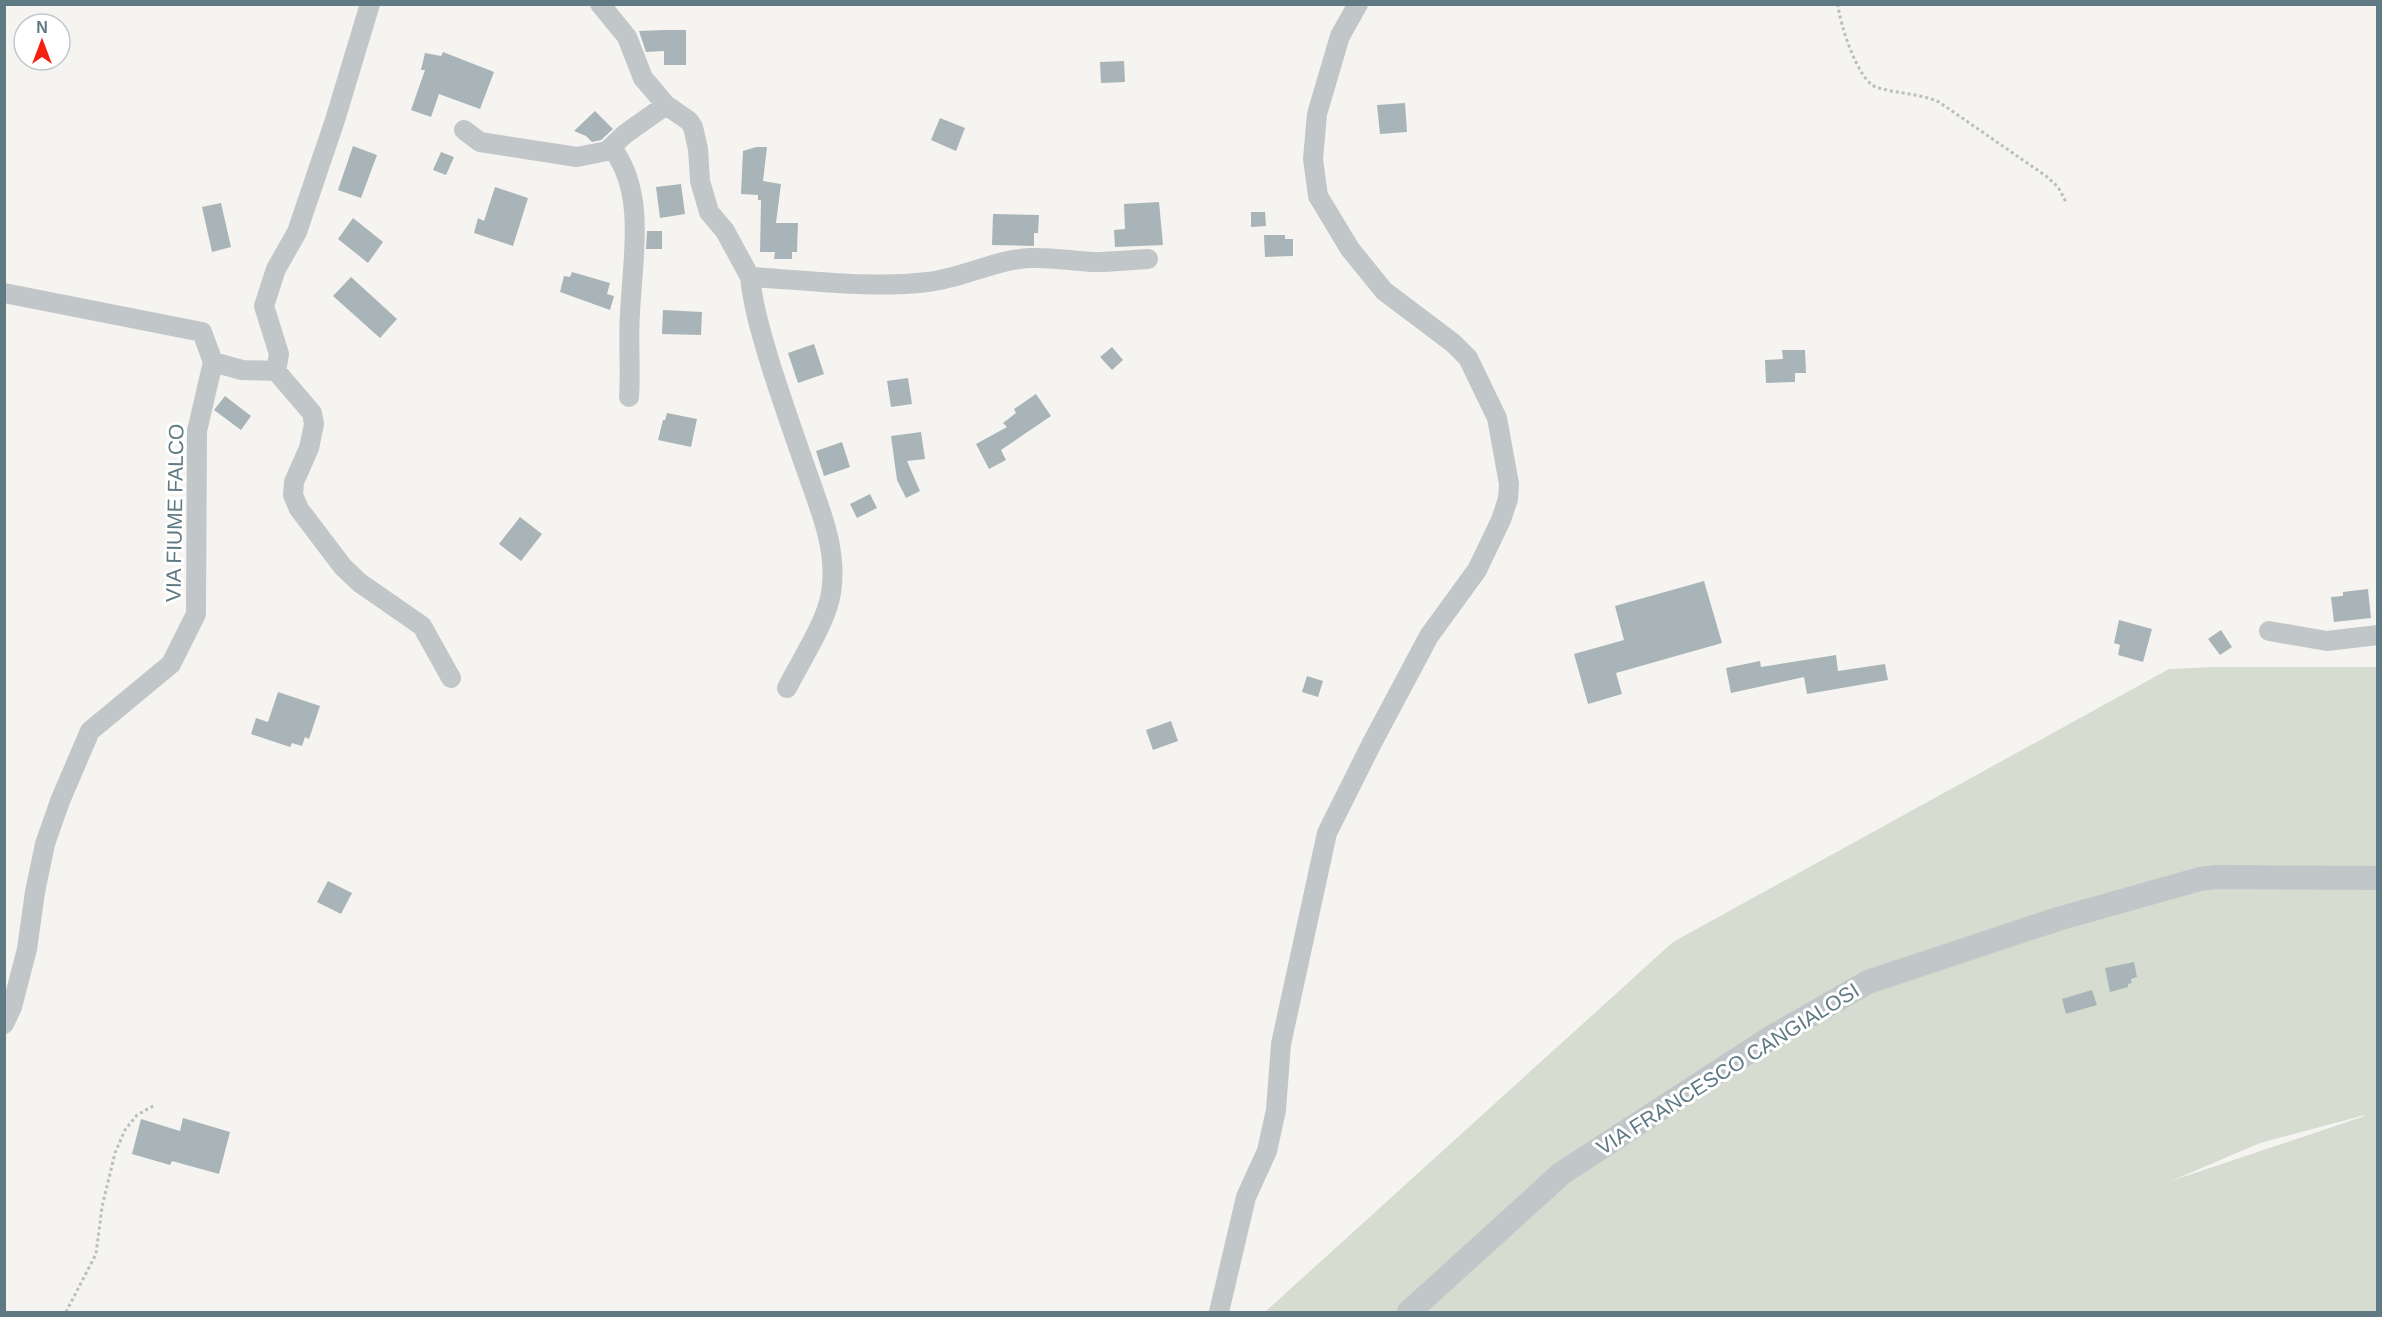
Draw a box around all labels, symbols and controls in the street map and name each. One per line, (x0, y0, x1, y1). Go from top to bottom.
north arrow (12, 12, 72, 72)
text: N (36, 19, 48, 36)
street label: VIA FIUME FALCO (161, 424, 188, 602)
street label: VIA FRANCESCO CANGIALOSI (1592, 978, 1863, 1159)

